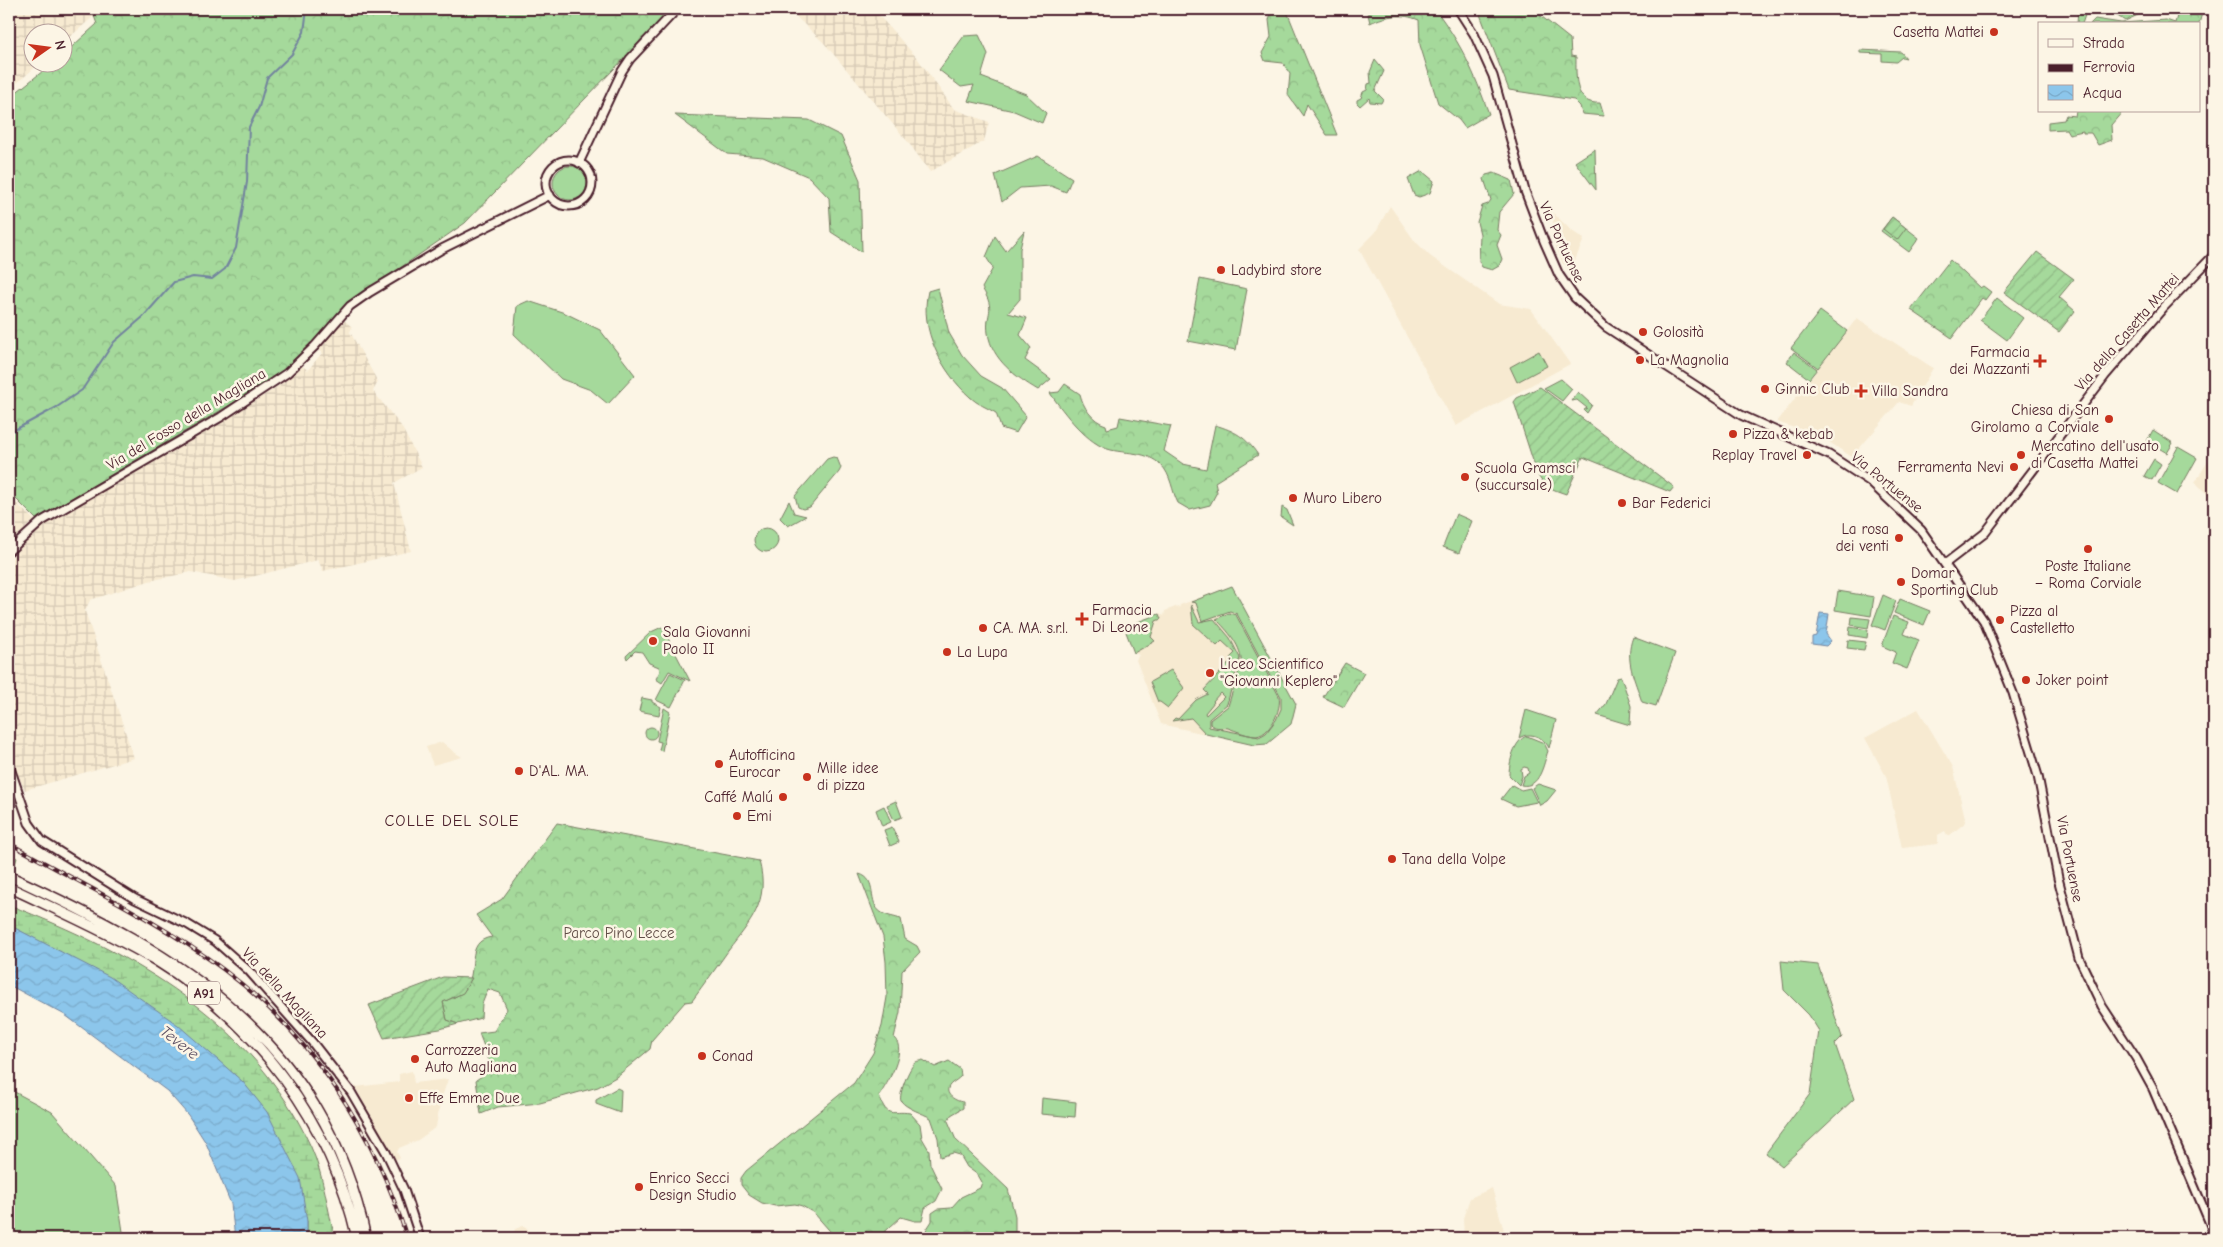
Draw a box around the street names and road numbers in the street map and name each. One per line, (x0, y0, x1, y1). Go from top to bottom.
street label: Via Portuense (1535, 199, 1589, 286)
street label: Via della Casetta Mattei (2071, 270, 2183, 394)
street label: Via del Fosso della Magliana (103, 364, 269, 474)
street label: Via Portuense (1847, 448, 1927, 517)
street label: Via Portuense (2053, 814, 2087, 904)
street label: Via della Magliana (238, 944, 332, 1042)
road number: A91 (188, 981, 220, 1004)

